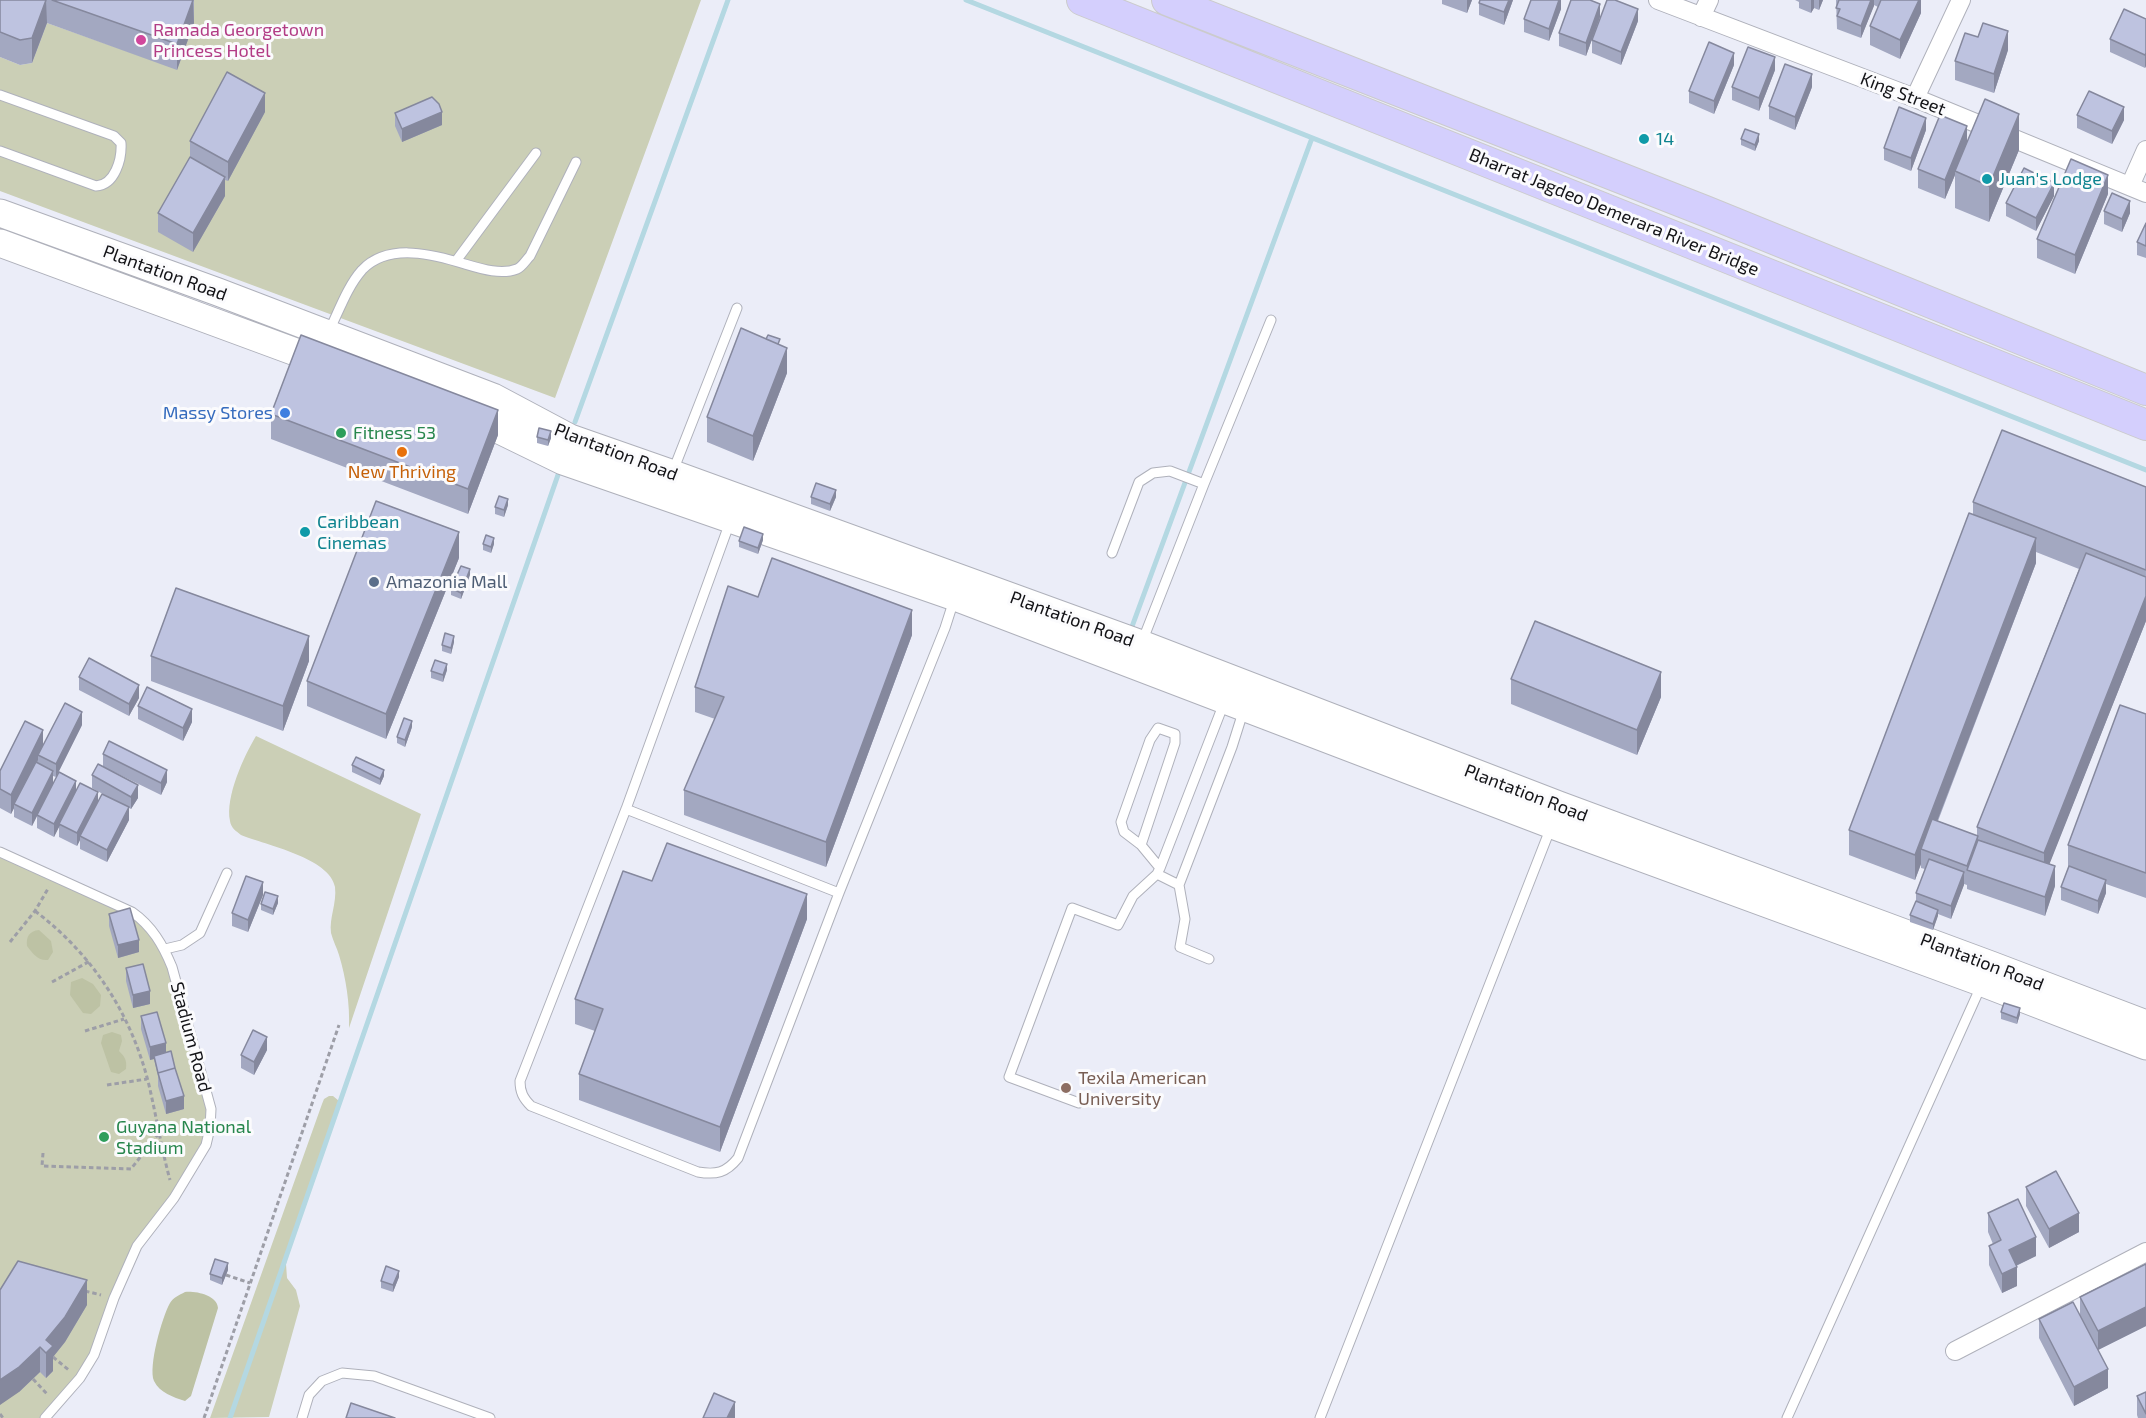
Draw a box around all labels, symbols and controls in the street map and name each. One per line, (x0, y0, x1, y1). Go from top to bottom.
place label: Ramada Georgetown Princess Hotel (153, 19, 324, 62)
marker: Ramada Georgetown Princess Hotel (134, 33, 148, 47)
street label: King Street (1857, 68, 1949, 120)
place label: 14 (1656, 128, 1674, 150)
marker: 14 (1637, 132, 1651, 146)
street label: Bharrat Jagdeo Demerara River Bridge (1466, 144, 1762, 280)
place label: Juan's Lodge (1999, 168, 2102, 190)
marker: Juan's Lodge (1980, 172, 1994, 186)
street label: Plantation Road (100, 241, 230, 305)
place label: Massy Stores (163, 402, 273, 424)
marker: Massy Stores (278, 406, 292, 420)
street label: Plantation Road (551, 419, 681, 485)
place label: Fitness 53 (353, 422, 436, 444)
marker: Fitness 53 (334, 426, 348, 440)
marker: New Thriving (395, 445, 409, 459)
place label: New Thriving (348, 461, 456, 483)
place label: Caribbean Cinemas (317, 511, 399, 554)
marker: Caribbean Cinemas (298, 525, 312, 539)
place label: Amazonia Mall (386, 571, 507, 593)
marker: Amazonia Mall (367, 575, 381, 589)
street label: Plantation Road (1007, 587, 1137, 651)
street label: Plantation Road (1461, 760, 1591, 826)
street label: Plantation Road (1917, 929, 2047, 995)
street label: Stadium Road (166, 980, 216, 1094)
place label: Texila American University (1078, 1067, 1207, 1110)
marker: Texila American University (1059, 1081, 1073, 1095)
place label: Guyana National Stadium (116, 1116, 251, 1158)
marker: Guyana National Stadium (97, 1130, 111, 1144)

